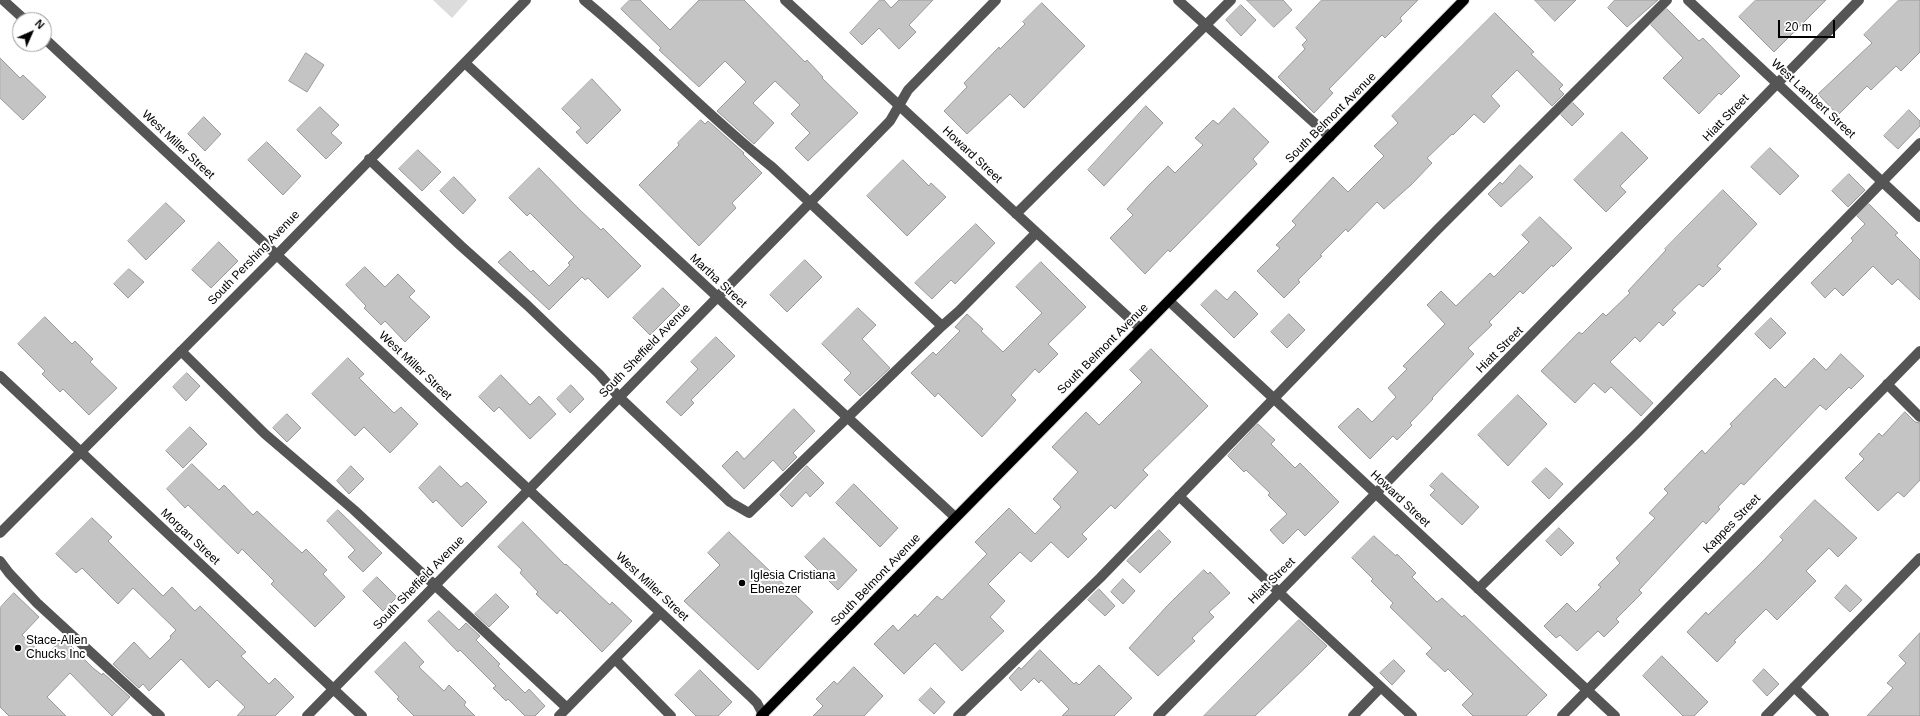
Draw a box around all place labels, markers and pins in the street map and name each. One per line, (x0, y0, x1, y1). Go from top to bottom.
place label: Iglesia Cristiana Ebenezer (750, 569, 835, 597)
marker: Iglesia Cristiana Ebenezer (737, 578, 747, 588)
place label: Stace-Allen Chucks Inc (26, 634, 87, 662)
marker: Stace-Allen Chucks Inc (13, 643, 23, 653)

